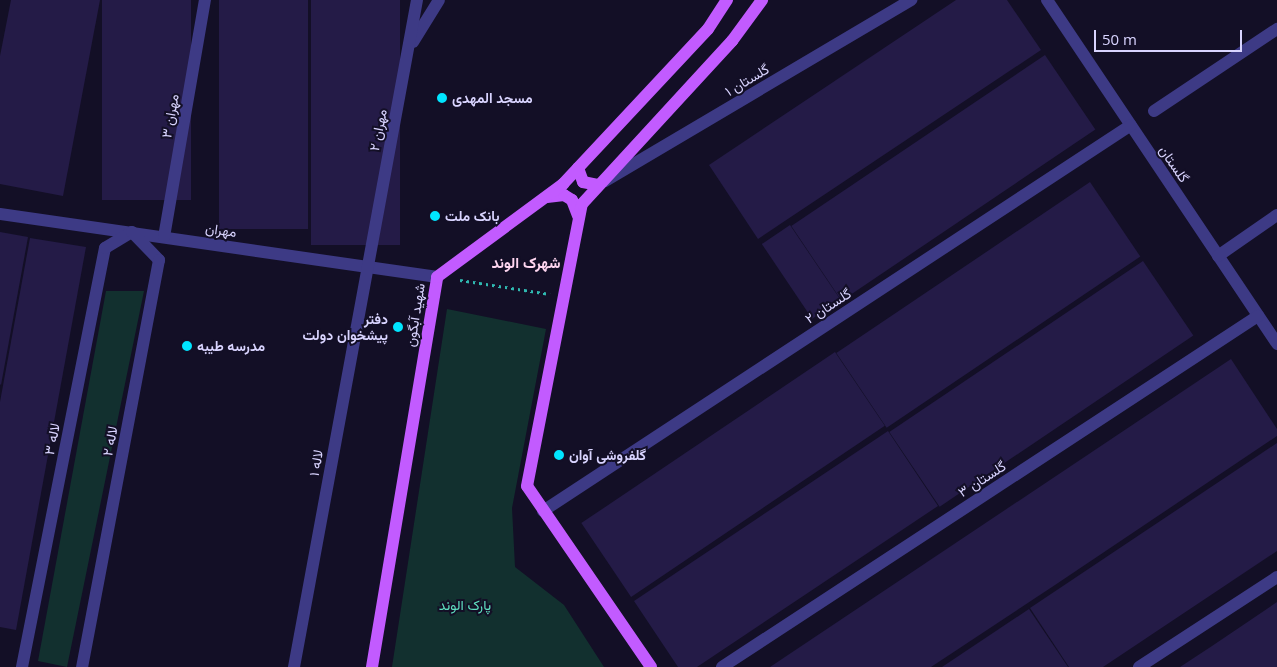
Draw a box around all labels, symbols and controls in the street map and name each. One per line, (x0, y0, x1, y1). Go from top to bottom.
scale bar (1097, 20, 1244, 52)
text: 50 m (1102, 29, 1137, 49)
street label: گلستان ۱ (722, 60, 772, 100)
place label: مسجد المهدی (452, 90, 533, 106)
marker: مسجد المهدی (436, 92, 448, 104)
street label: مهران ۳ (158, 93, 182, 139)
street label: مهران ۲ (366, 108, 390, 152)
street label: گلستان (1156, 142, 1192, 186)
place label: بانک ملت (445, 208, 499, 224)
marker: بانک ملت (429, 210, 441, 222)
street label: مهران (204, 219, 238, 241)
district label: شهرک الوند (491, 254, 561, 272)
street label: شهید آبگون (402, 282, 428, 348)
street label: گلستان ۲ (802, 285, 854, 327)
place label: دفتر پیشخوان دولت (302, 311, 388, 344)
marker: دفتر پیشخوان دولت (392, 321, 404, 333)
place label: مدرسه طیبه (197, 338, 265, 354)
marker: مدرسه طیبه (181, 340, 193, 352)
street label: لاله ۳ (41, 422, 63, 456)
street label: لاله ۲ (99, 425, 121, 457)
place label: گلفروشی آوان (569, 447, 646, 463)
street label: لاله ۱ (305, 448, 327, 478)
marker: گلفروشی آوان (553, 449, 565, 461)
street label: گلستان ۳ (955, 457, 1009, 501)
park label: پارک الوند (439, 597, 491, 613)

